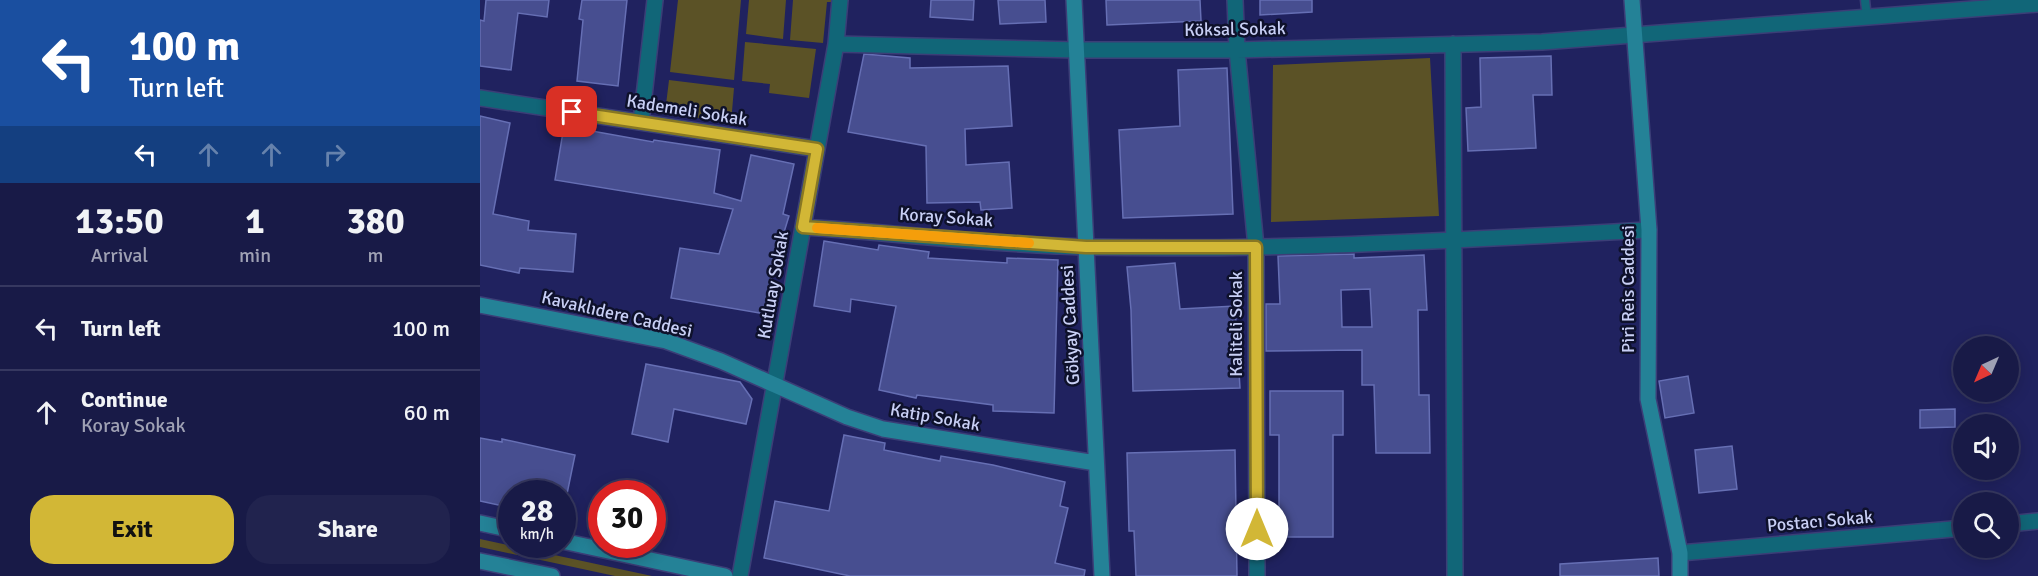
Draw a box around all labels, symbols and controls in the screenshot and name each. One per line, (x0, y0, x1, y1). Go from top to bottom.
street label: Köksal Sokak (1184, 17, 1286, 41)
text: 100 m (129, 21, 240, 72)
icon: left (30, 24, 108, 102)
text: Turn left (129, 72, 224, 105)
pin (546, 86, 597, 137)
street label: Kademeli Sokak (625, 90, 749, 130)
icon: arrive (555, 95, 588, 128)
icon: left (129, 138, 162, 171)
icon: ahead (192, 138, 225, 171)
icon: ahead (255, 138, 288, 171)
icon: right (318, 138, 351, 171)
text: 13:50 (75, 199, 164, 244)
text: 1 (245, 199, 265, 244)
text: 380 (346, 199, 405, 244)
street label: Koray Sokak (898, 203, 994, 231)
street label: Piri Reis Caddesi (1617, 225, 1639, 353)
street label: Kutluay Sokak (753, 229, 793, 341)
text: Arrival (91, 243, 148, 268)
text: min (239, 243, 271, 268)
text: m (368, 243, 384, 268)
street label: Gökyay Caddesi (1056, 264, 1084, 386)
street label: Kaliteli Sokak (1225, 271, 1247, 377)
street label: Kavaklıdere Caddesi (539, 286, 695, 342)
icon: left (30, 312, 63, 345)
text: Turn left (81, 315, 161, 342)
text: 100 m (392, 315, 450, 342)
north arrow (1953, 336, 2019, 402)
map controls (1953, 336, 2019, 558)
text: Continue (81, 386, 168, 413)
icon: ahead (30, 396, 63, 429)
street label: Katip Sokak (888, 398, 982, 436)
text: 60 m (404, 399, 450, 426)
text: Koray Sokak (81, 413, 186, 438)
button: sound (1953, 414, 2019, 480)
speed limit sign: 30 (588, 480, 666, 558)
button: search (1953, 492, 2019, 558)
text: 28 (521, 493, 553, 530)
button: Exit (30, 495, 234, 564)
button: Share (246, 495, 450, 564)
position arrow (1225, 497, 1289, 561)
street label: Postacı Sokak (1766, 505, 1874, 537)
text: km/h (520, 525, 554, 543)

